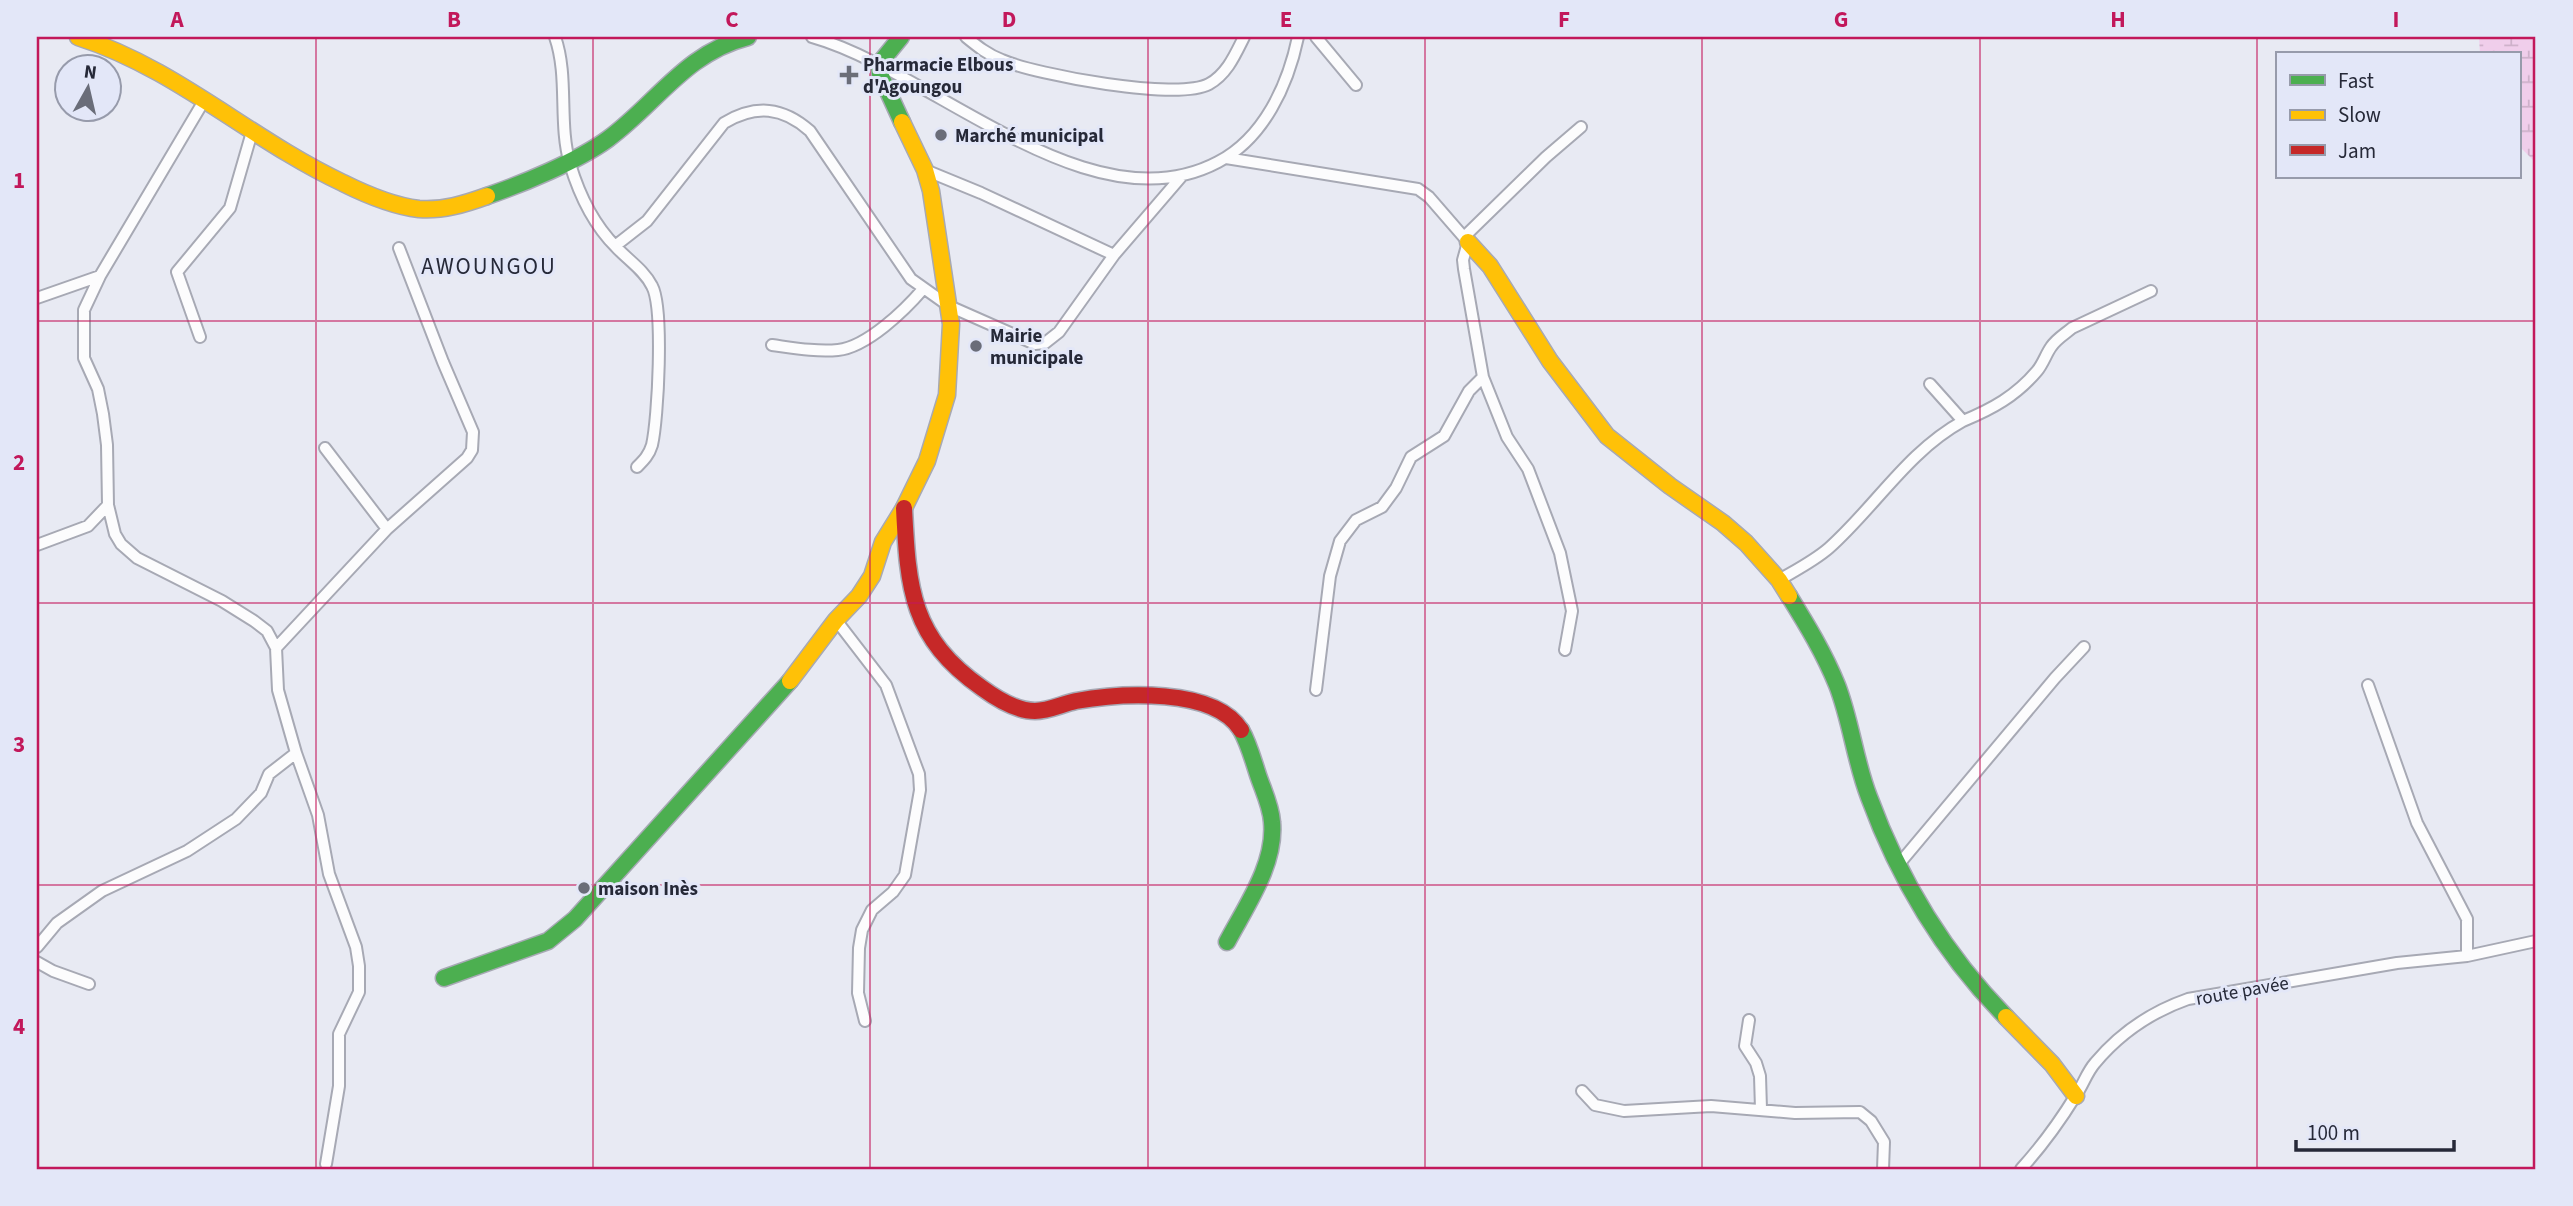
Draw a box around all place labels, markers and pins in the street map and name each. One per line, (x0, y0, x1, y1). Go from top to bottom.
place label: Pharmacie Elbous d'Agoungou (863, 52, 1013, 101)
marker: Pharmacie Elbous d'Agoungou (841, 67, 857, 83)
place label: Marché municipal (955, 123, 1104, 150)
marker: Marché municipal (933, 127, 949, 143)
place label: Mairie municipale (990, 323, 1083, 372)
marker: Mairie municipale (968, 338, 984, 354)
place label: maison Inès (598, 876, 698, 903)
marker: maison Inès (576, 880, 592, 896)

